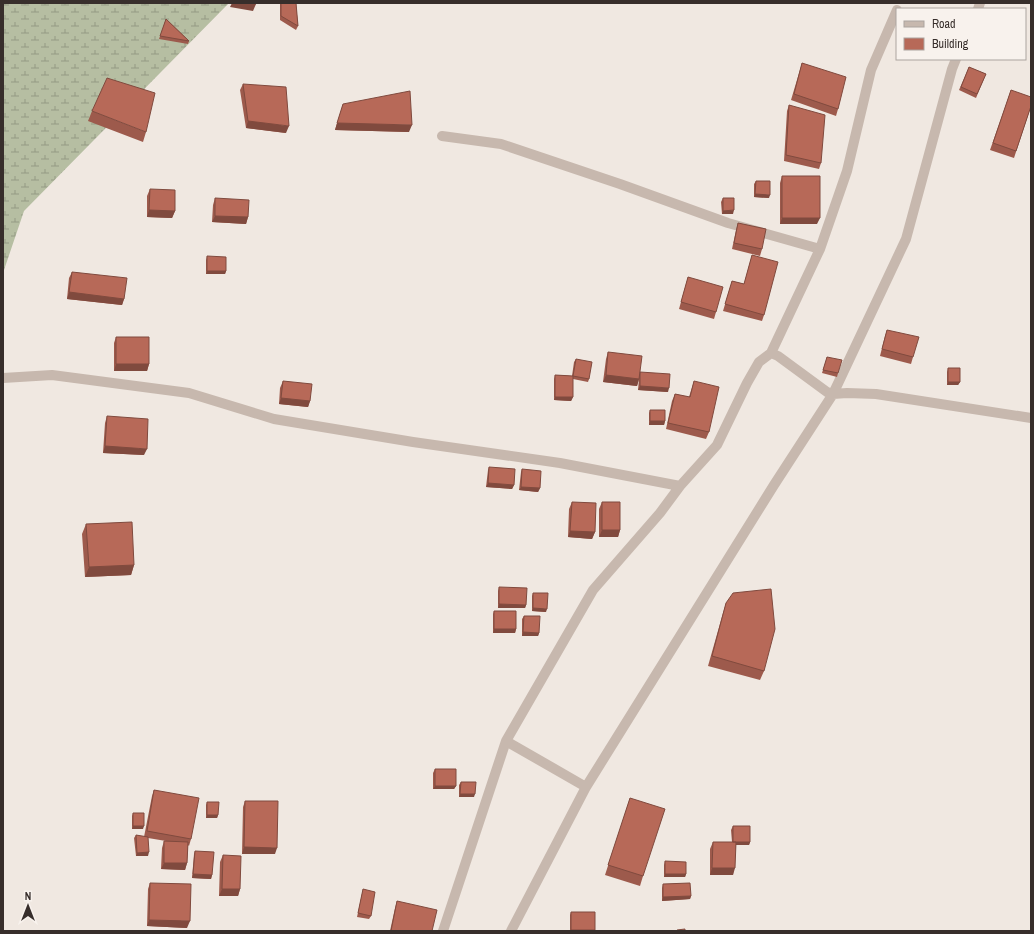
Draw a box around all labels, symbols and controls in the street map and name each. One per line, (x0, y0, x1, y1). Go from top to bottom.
legend (896, 8, 1026, 60)
text: Road (932, 16, 956, 32)
text: Building (932, 36, 969, 52)
north arrow (8, 886, 48, 926)
text: N (25, 889, 31, 903)

